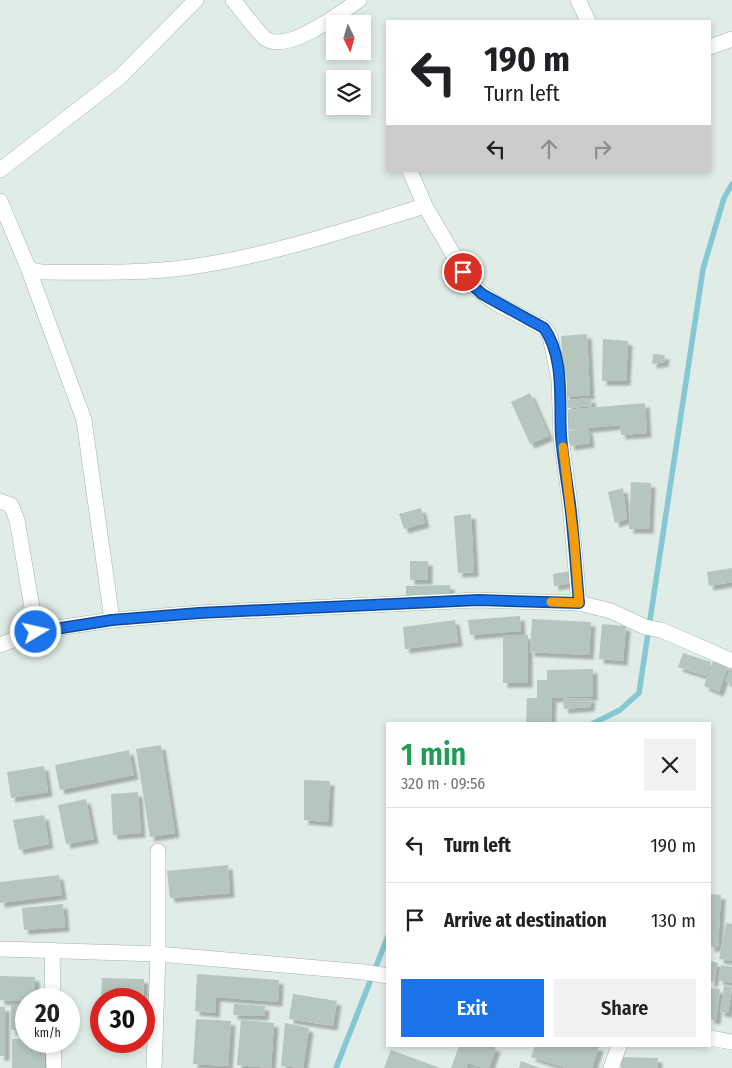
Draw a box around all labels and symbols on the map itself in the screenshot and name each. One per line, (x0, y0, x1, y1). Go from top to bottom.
north arrow (326, 15, 371, 60)
pin (442, 251, 484, 293)
position arrow (9, 605, 61, 657)
speed limit sign: 30 (90, 988, 155, 1053)

